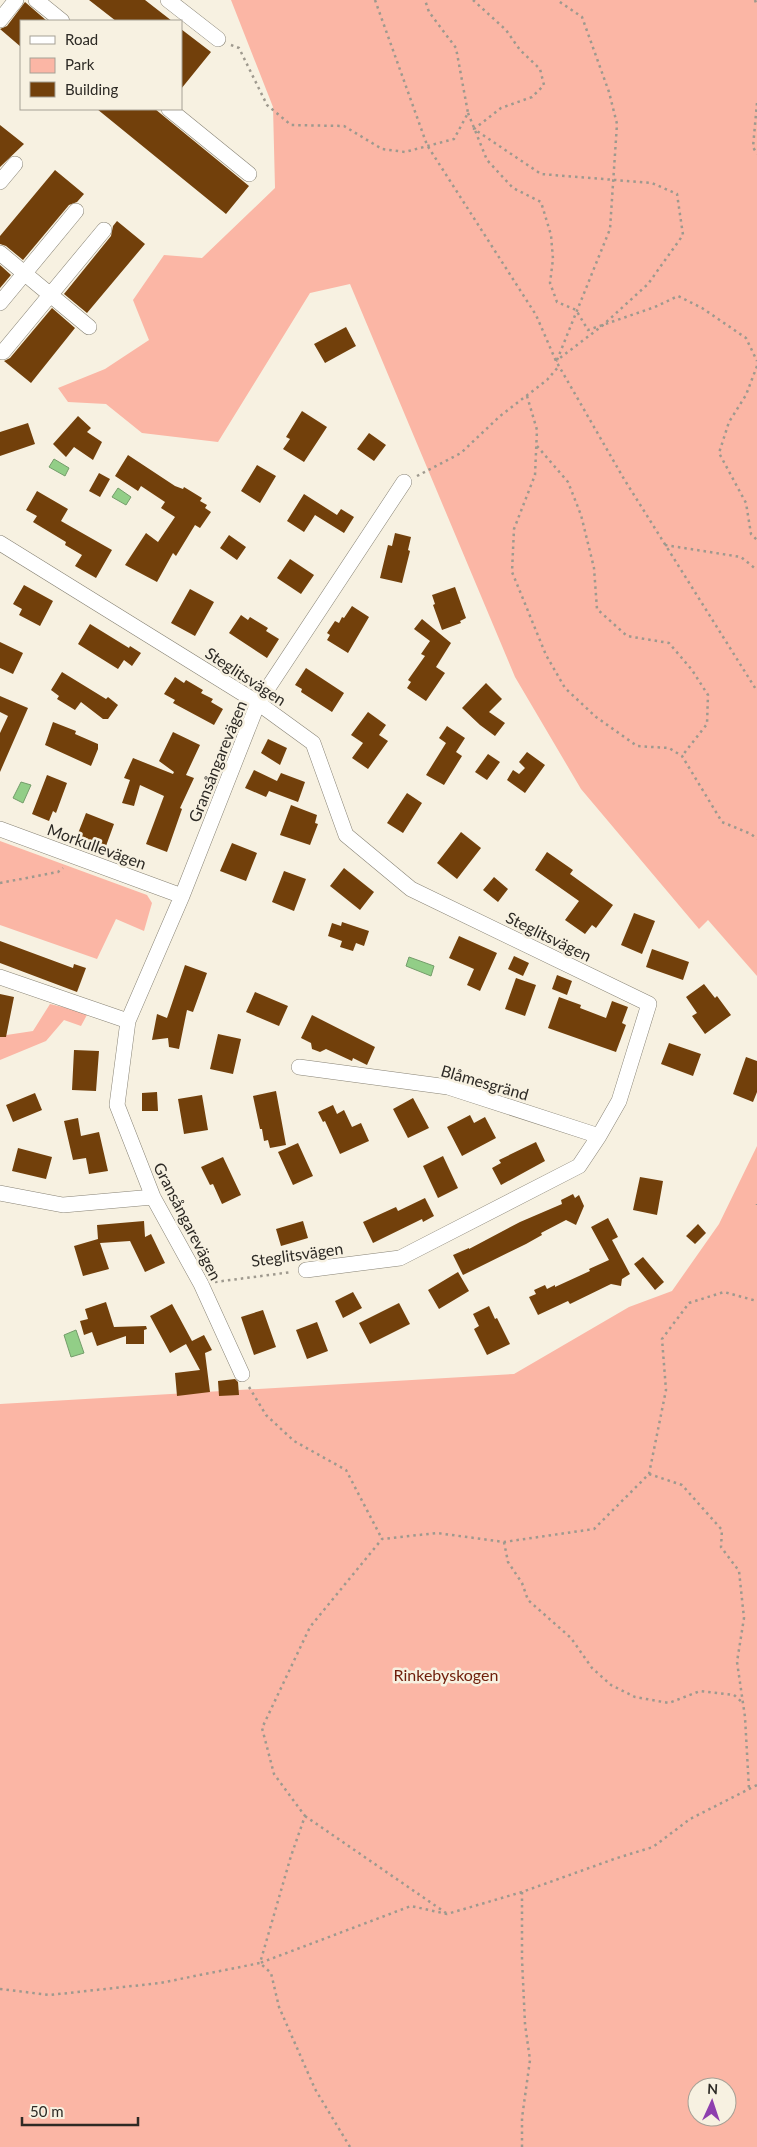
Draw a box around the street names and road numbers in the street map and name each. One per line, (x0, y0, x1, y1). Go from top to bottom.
street label: Steglitsvägen (202, 643, 290, 709)
street label: Gransångarevägen (184, 697, 250, 825)
street label: Morkullevägen (45, 819, 149, 873)
street label: Steglitsvägen (503, 907, 595, 965)
street label: Blåmesgränd (439, 1060, 531, 1104)
street label: Gransångarevägen (150, 1159, 226, 1283)
street label: Steglitsvägen (250, 1238, 344, 1270)

